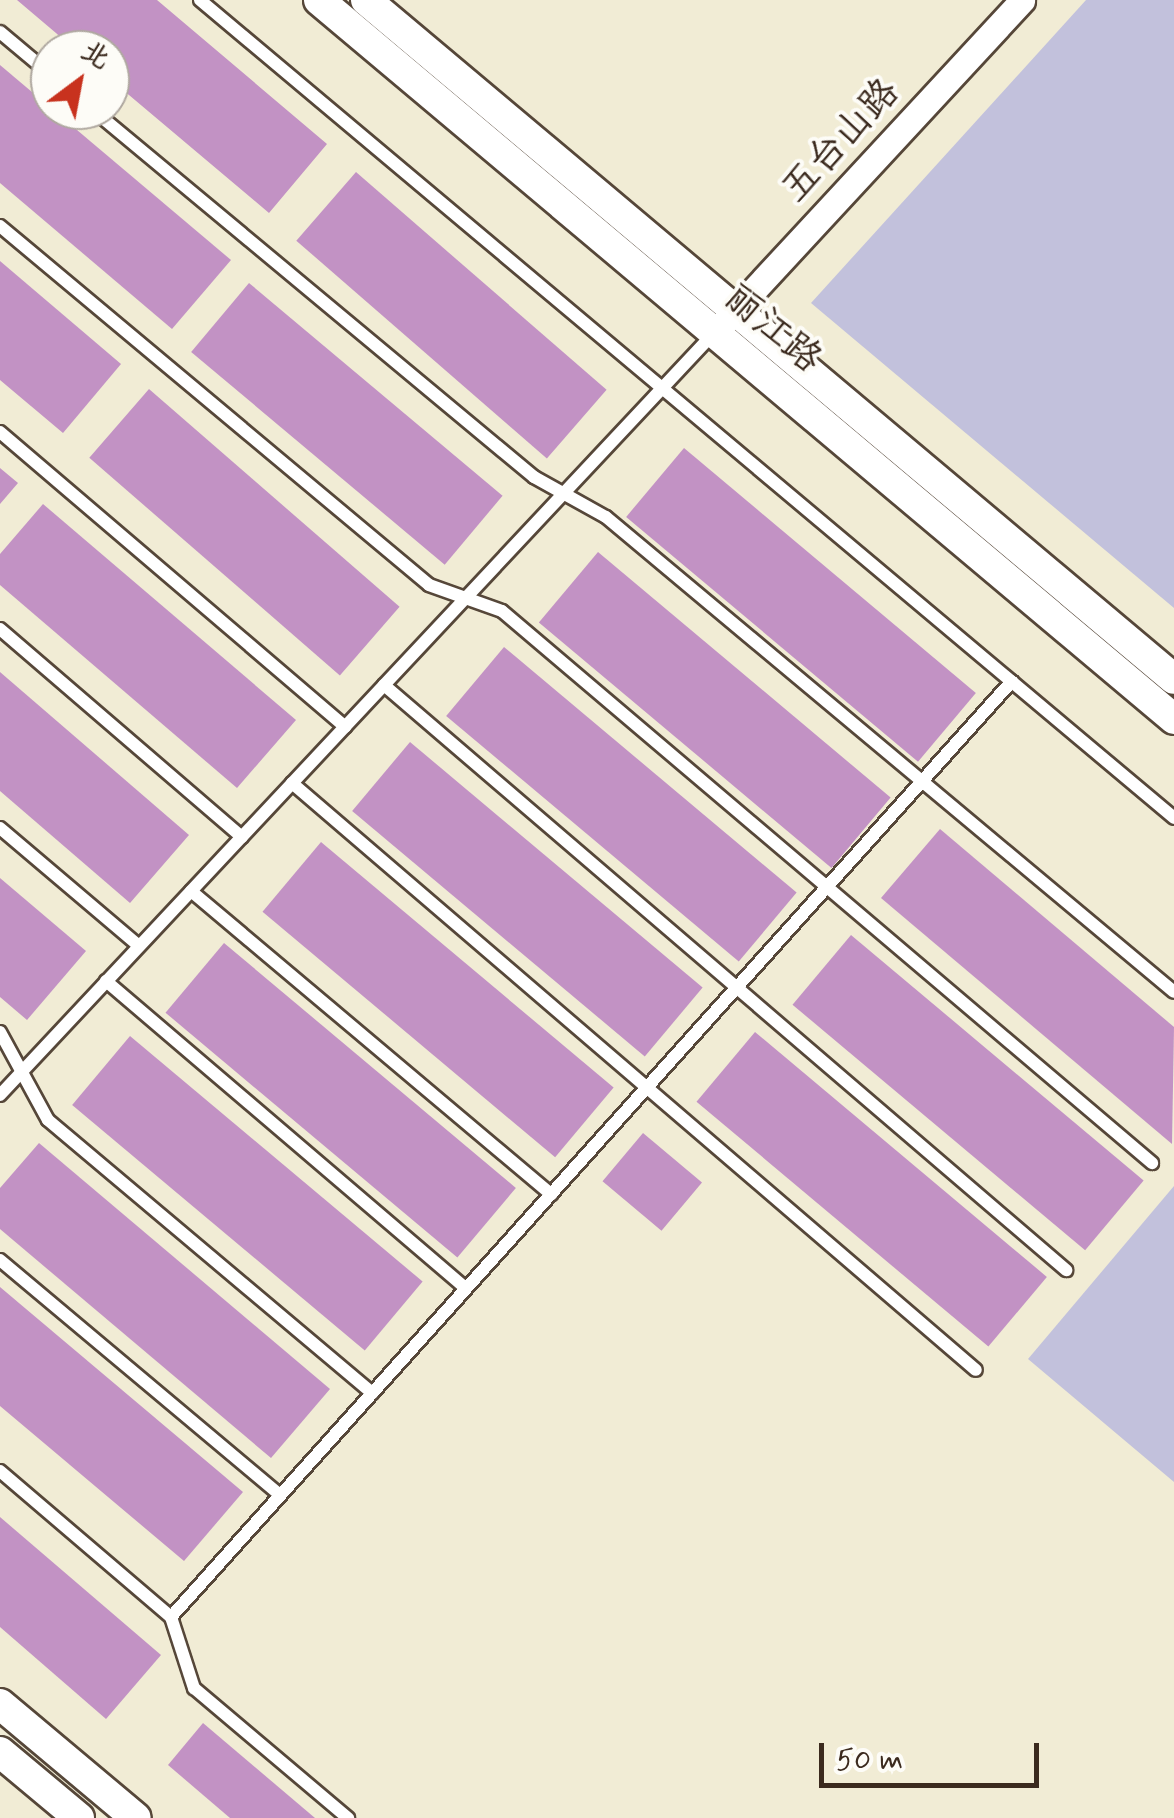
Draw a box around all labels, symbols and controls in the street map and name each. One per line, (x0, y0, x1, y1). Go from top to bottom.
north arrow (30, 30, 130, 130)
text: 北 (73, 33, 117, 79)
street label: 五台山路 (772, 70, 910, 212)
street label: 丽江路 (714, 275, 830, 383)
scale bar (824, 1723, 1044, 1785)
text: 50 m (836, 1741, 903, 1780)

